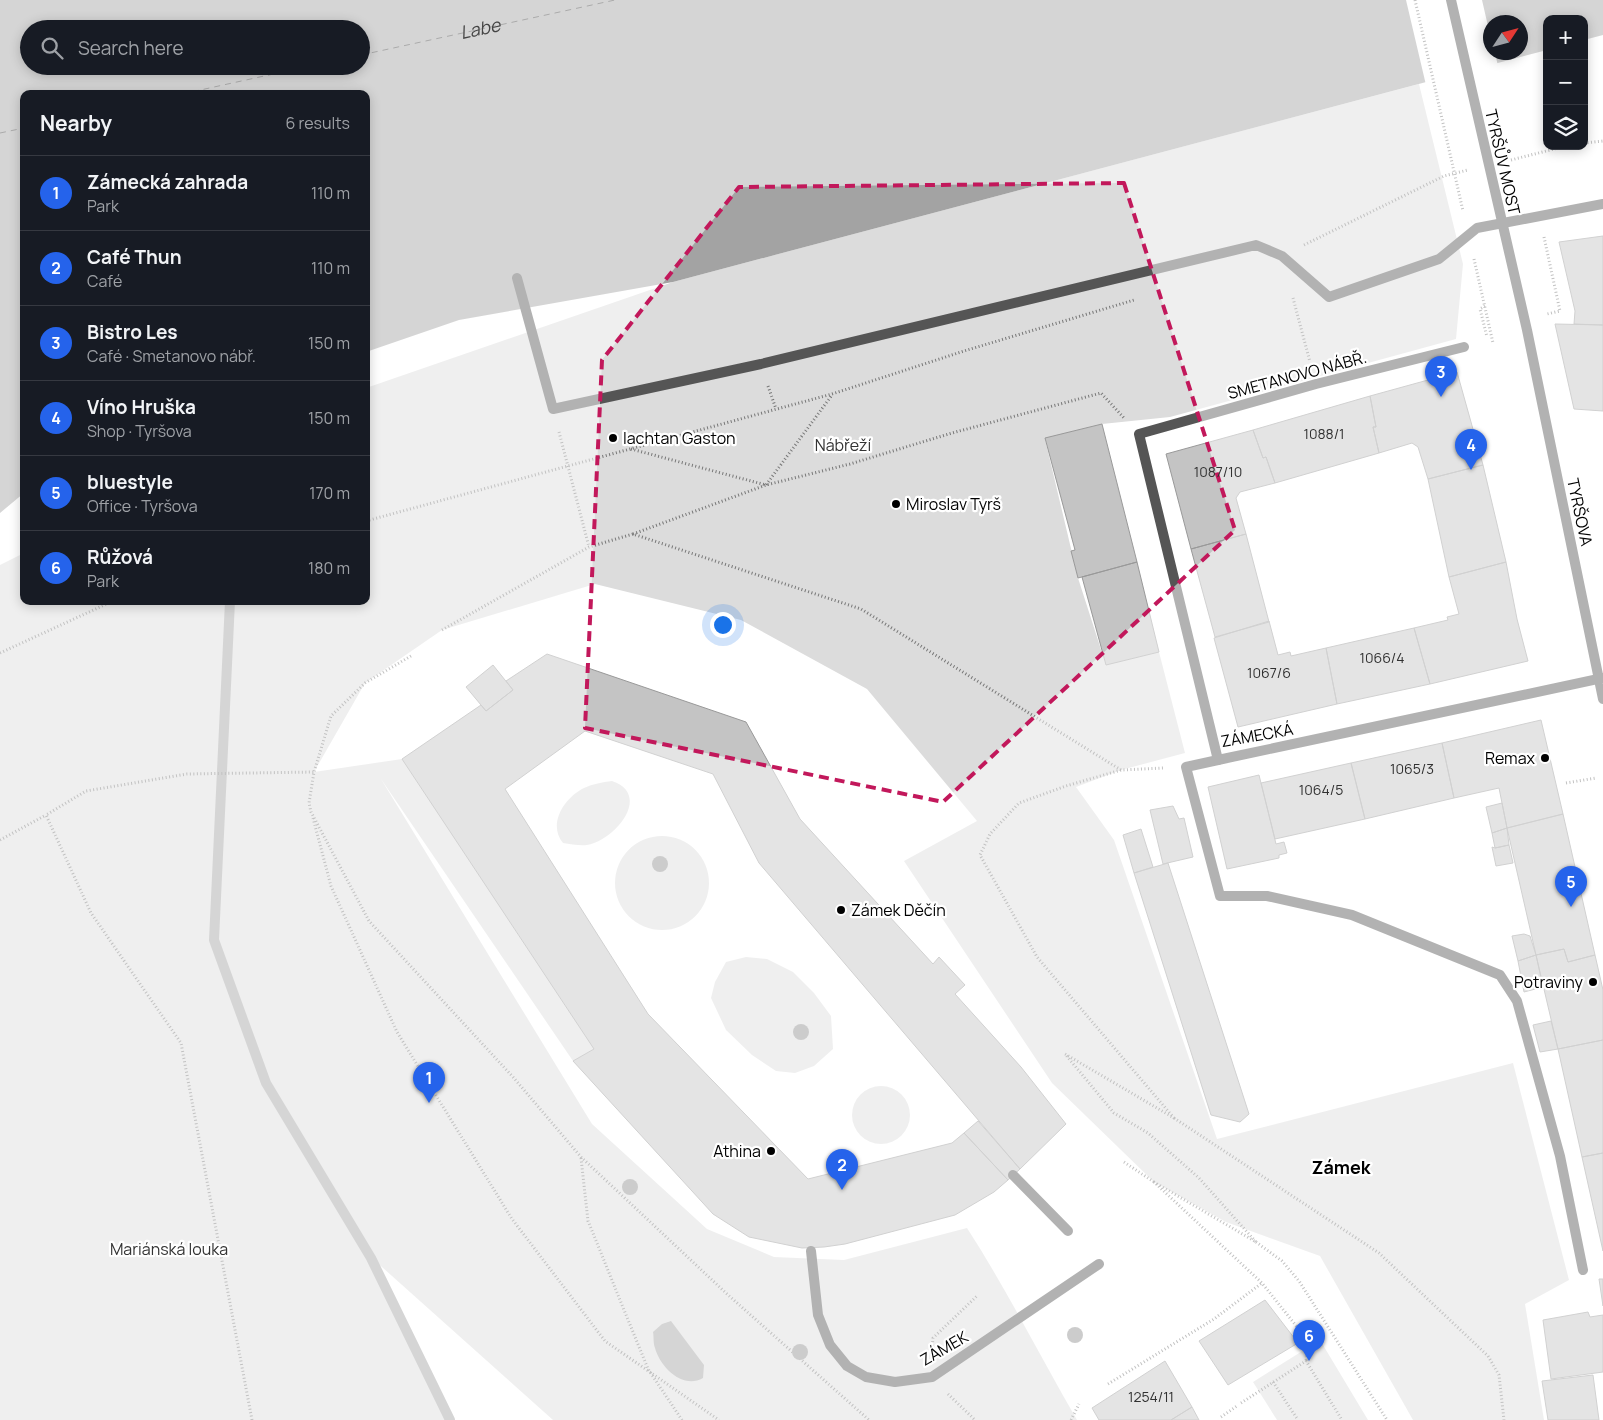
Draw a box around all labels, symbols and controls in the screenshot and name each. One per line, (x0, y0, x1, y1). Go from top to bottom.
water label: Labe (458, 12, 504, 44)
north arrow (1483, 15, 1528, 60)
map controls (1543, 15, 1588, 150)
button: + (1543, 15, 1588, 60)
search box (20, 20, 370, 75)
icon: search (38, 34, 66, 62)
text: Search here (78, 35, 184, 61)
button: − (1543, 60, 1588, 105)
button: layers (1543, 105, 1588, 150)
street label: TYRŠŮV MOST (1480, 107, 1526, 217)
text: Nearby (40, 109, 112, 137)
text: 6 results (285, 112, 350, 134)
text: Zámecká zahrada (87, 169, 248, 195)
text: 1 (52, 182, 60, 204)
text: 110 m (311, 182, 350, 204)
text: Park (87, 195, 119, 217)
text: Café Thun (87, 244, 182, 270)
text: 2 (51, 257, 61, 279)
text: 110 m (311, 257, 350, 279)
text: Café (87, 270, 122, 292)
text: Bistro Les (87, 319, 178, 345)
text: 3 (51, 332, 61, 354)
text: 150 m (308, 332, 350, 354)
text: Café · Smetanovo nábř. (87, 345, 256, 367)
street label: SMETANOVO NÁBŘ. (1225, 346, 1369, 404)
pin: 3 (1425, 356, 1457, 397)
text: Víno Hruška (87, 394, 196, 420)
text: 4 (51, 407, 61, 429)
text: 150 m (308, 407, 350, 429)
text: Shop · Tyršova (87, 420, 192, 442)
house number: 1088/1 (1303, 424, 1345, 443)
place label: lachtan Gaston (623, 427, 736, 449)
pin: 4 (1455, 429, 1487, 470)
marker: lachtan Gaston (607, 432, 619, 444)
park label: Nábřeží (815, 434, 872, 456)
house number: 1087/10 (1194, 462, 1242, 481)
text: bluestyle (87, 469, 173, 495)
street label: TYRŠOVA (1562, 476, 1598, 548)
text: 5 (51, 482, 61, 504)
text: 170 m (309, 482, 350, 504)
place label: Miroslav Tyrš (906, 493, 1001, 515)
text: Office · Tyršova (87, 495, 198, 517)
marker: Miroslav Tyrš (890, 498, 902, 510)
text: Růžová (87, 544, 153, 570)
text: 6 (51, 557, 61, 579)
text: 180 m (308, 557, 350, 579)
text: Park (87, 570, 119, 592)
your location (710, 612, 736, 638)
house number: 1066/4 (1359, 648, 1405, 667)
house number: 1067/6 (1247, 663, 1291, 682)
street label: ZÁMECKÁ (1219, 718, 1295, 752)
place label: Remax (1485, 747, 1536, 769)
marker: Remax (1539, 752, 1551, 764)
house number: 1065/3 (1390, 759, 1434, 778)
house number: 1064/5 (1299, 780, 1343, 799)
pin: 5 (1555, 866, 1587, 907)
place label: Zámek Děčín (851, 899, 946, 921)
marker: Zámek Děčín (835, 904, 847, 916)
place label: Potraviny (1514, 971, 1584, 993)
marker: Potraviny (1587, 976, 1599, 988)
pin: 1 (413, 1062, 445, 1103)
place label: Athina (713, 1140, 761, 1162)
marker: Athina (765, 1145, 777, 1157)
pin: 2 (826, 1149, 858, 1190)
district label: Zámek (1312, 1155, 1372, 1179)
park label: Mariánská louka (110, 1238, 228, 1260)
pin: 6 (1293, 1320, 1325, 1361)
street label: ZÁMEK (916, 1325, 972, 1371)
house number: 1254/11 (1128, 1387, 1174, 1406)

